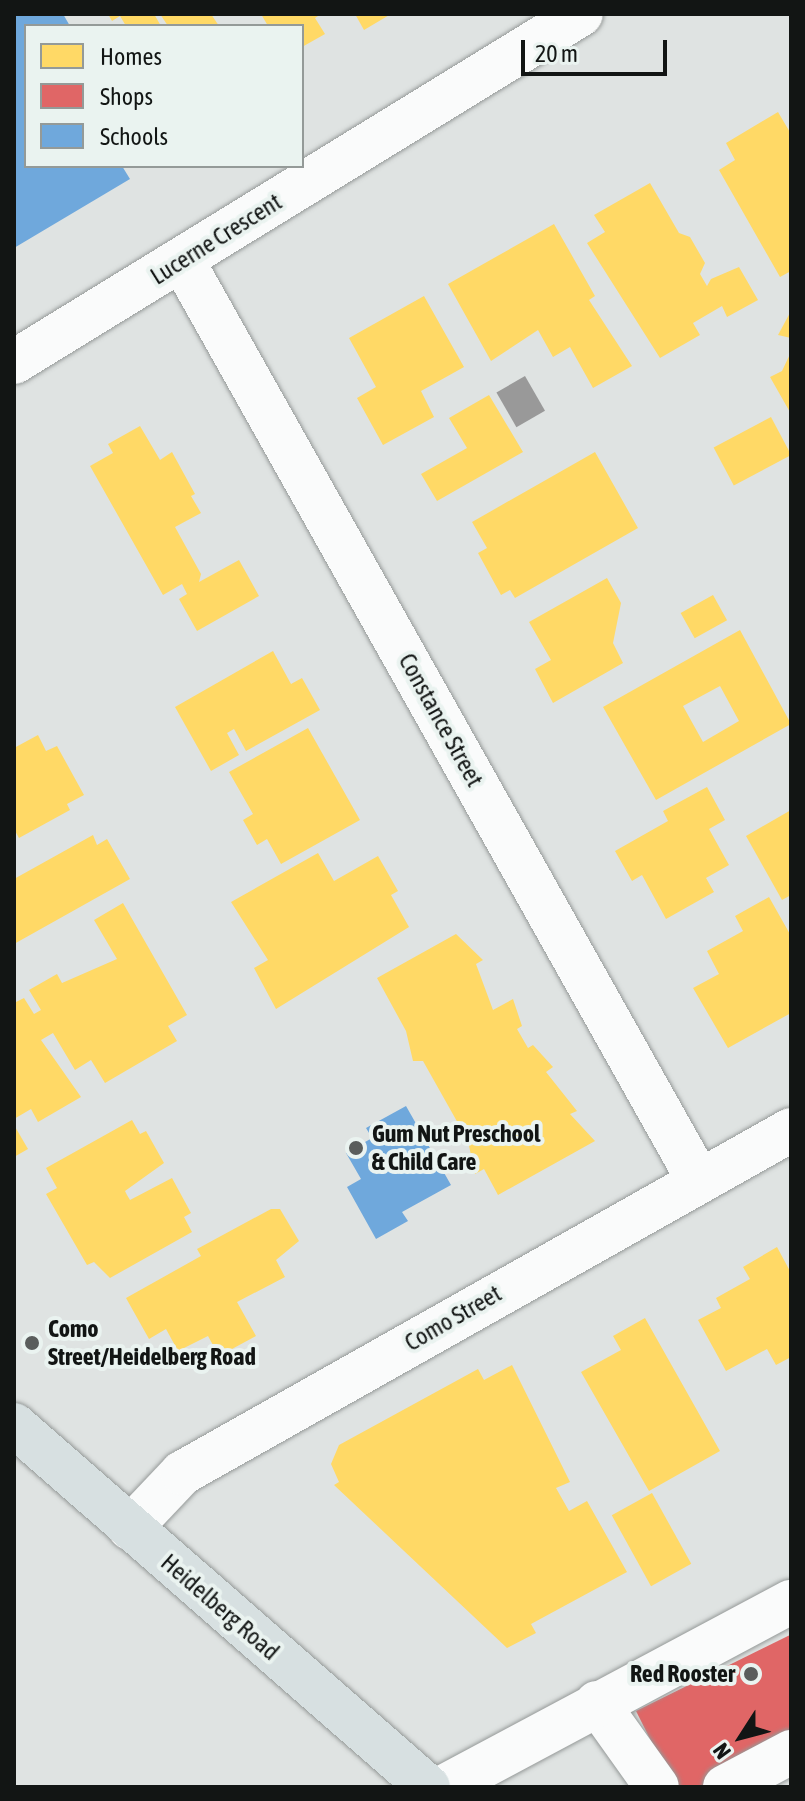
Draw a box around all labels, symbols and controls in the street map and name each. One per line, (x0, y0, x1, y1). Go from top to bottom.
legend (24, 24, 304, 168)
scale bar (525, 24, 671, 74)
text: 20 m (535, 40, 578, 67)
text: Homes (100, 43, 162, 70)
text: Shops (100, 83, 153, 110)
text: Schools (100, 123, 168, 150)
street label: Lucerne Crescent (145, 187, 287, 291)
street label: Constance Street (393, 648, 489, 792)
place label: Gum Nut Preschool & Child Care (372, 1120, 540, 1176)
marker: Gum Nut Preschool & Child Care (347, 1139, 365, 1157)
street label: Como Street (400, 1279, 506, 1357)
place label: Como Street/Heidelberg Road (48, 1315, 256, 1371)
marker: Como Street/Heidelberg Road (23, 1334, 41, 1352)
street label: Heidelberg Road (155, 1548, 285, 1666)
place label: Red Rooster (630, 1660, 735, 1688)
marker: Red Rooster (742, 1665, 760, 1683)
north arrow (701, 1697, 781, 1777)
text: N (707, 1738, 736, 1764)

